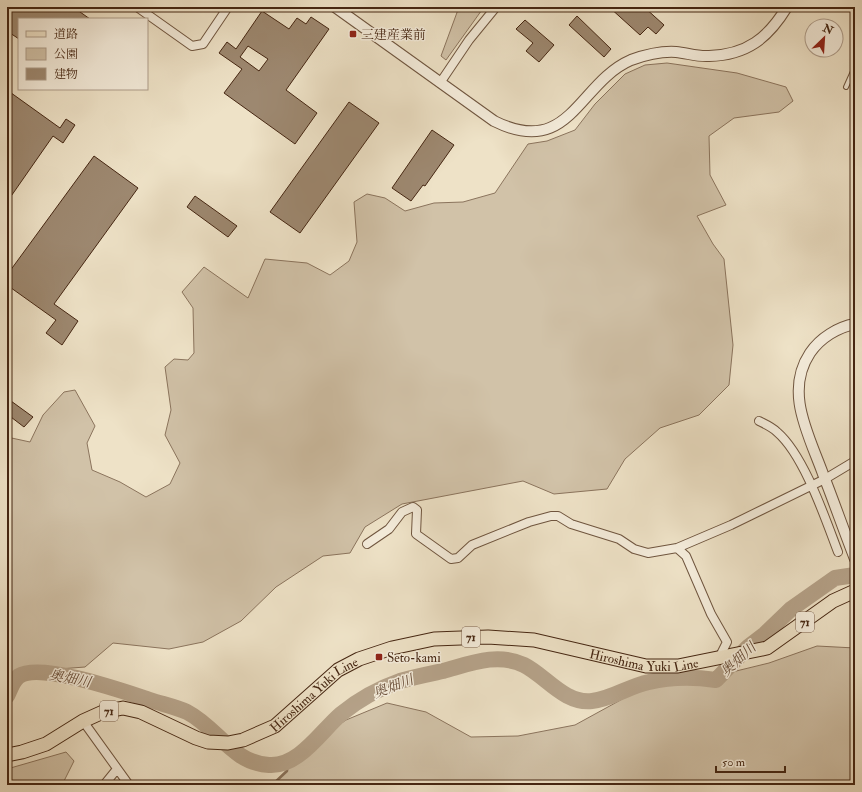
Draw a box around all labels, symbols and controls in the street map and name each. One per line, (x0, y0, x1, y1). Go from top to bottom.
legend (18, 18, 148, 90)
north arrow (804, 18, 844, 58)
text: N (820, 21, 836, 38)
text: 道路 (54, 27, 78, 42)
place label: 三建産業前 (361, 27, 426, 43)
marker: 三建産業前 (348, 29, 358, 39)
text: 公園 (54, 47, 78, 62)
text: 建物 (54, 67, 78, 82)
road number: 71 (796, 612, 814, 632)
road number: 71 (462, 627, 480, 647)
water label: 奥畑川 (717, 637, 761, 680)
street label: Hiroshima Yuki Line (588, 646, 701, 676)
place label: Seto-kami (387, 650, 441, 666)
marker: Seto-kami (374, 652, 384, 662)
street label: Hiroshima Yuki Line (267, 654, 361, 736)
water label: 奥畑川 (48, 666, 94, 691)
water label: 奥畑川 (371, 670, 418, 702)
road number: 71 (100, 701, 118, 721)
scale bar (716, 748, 785, 774)
text: 50 m (722, 755, 746, 770)

